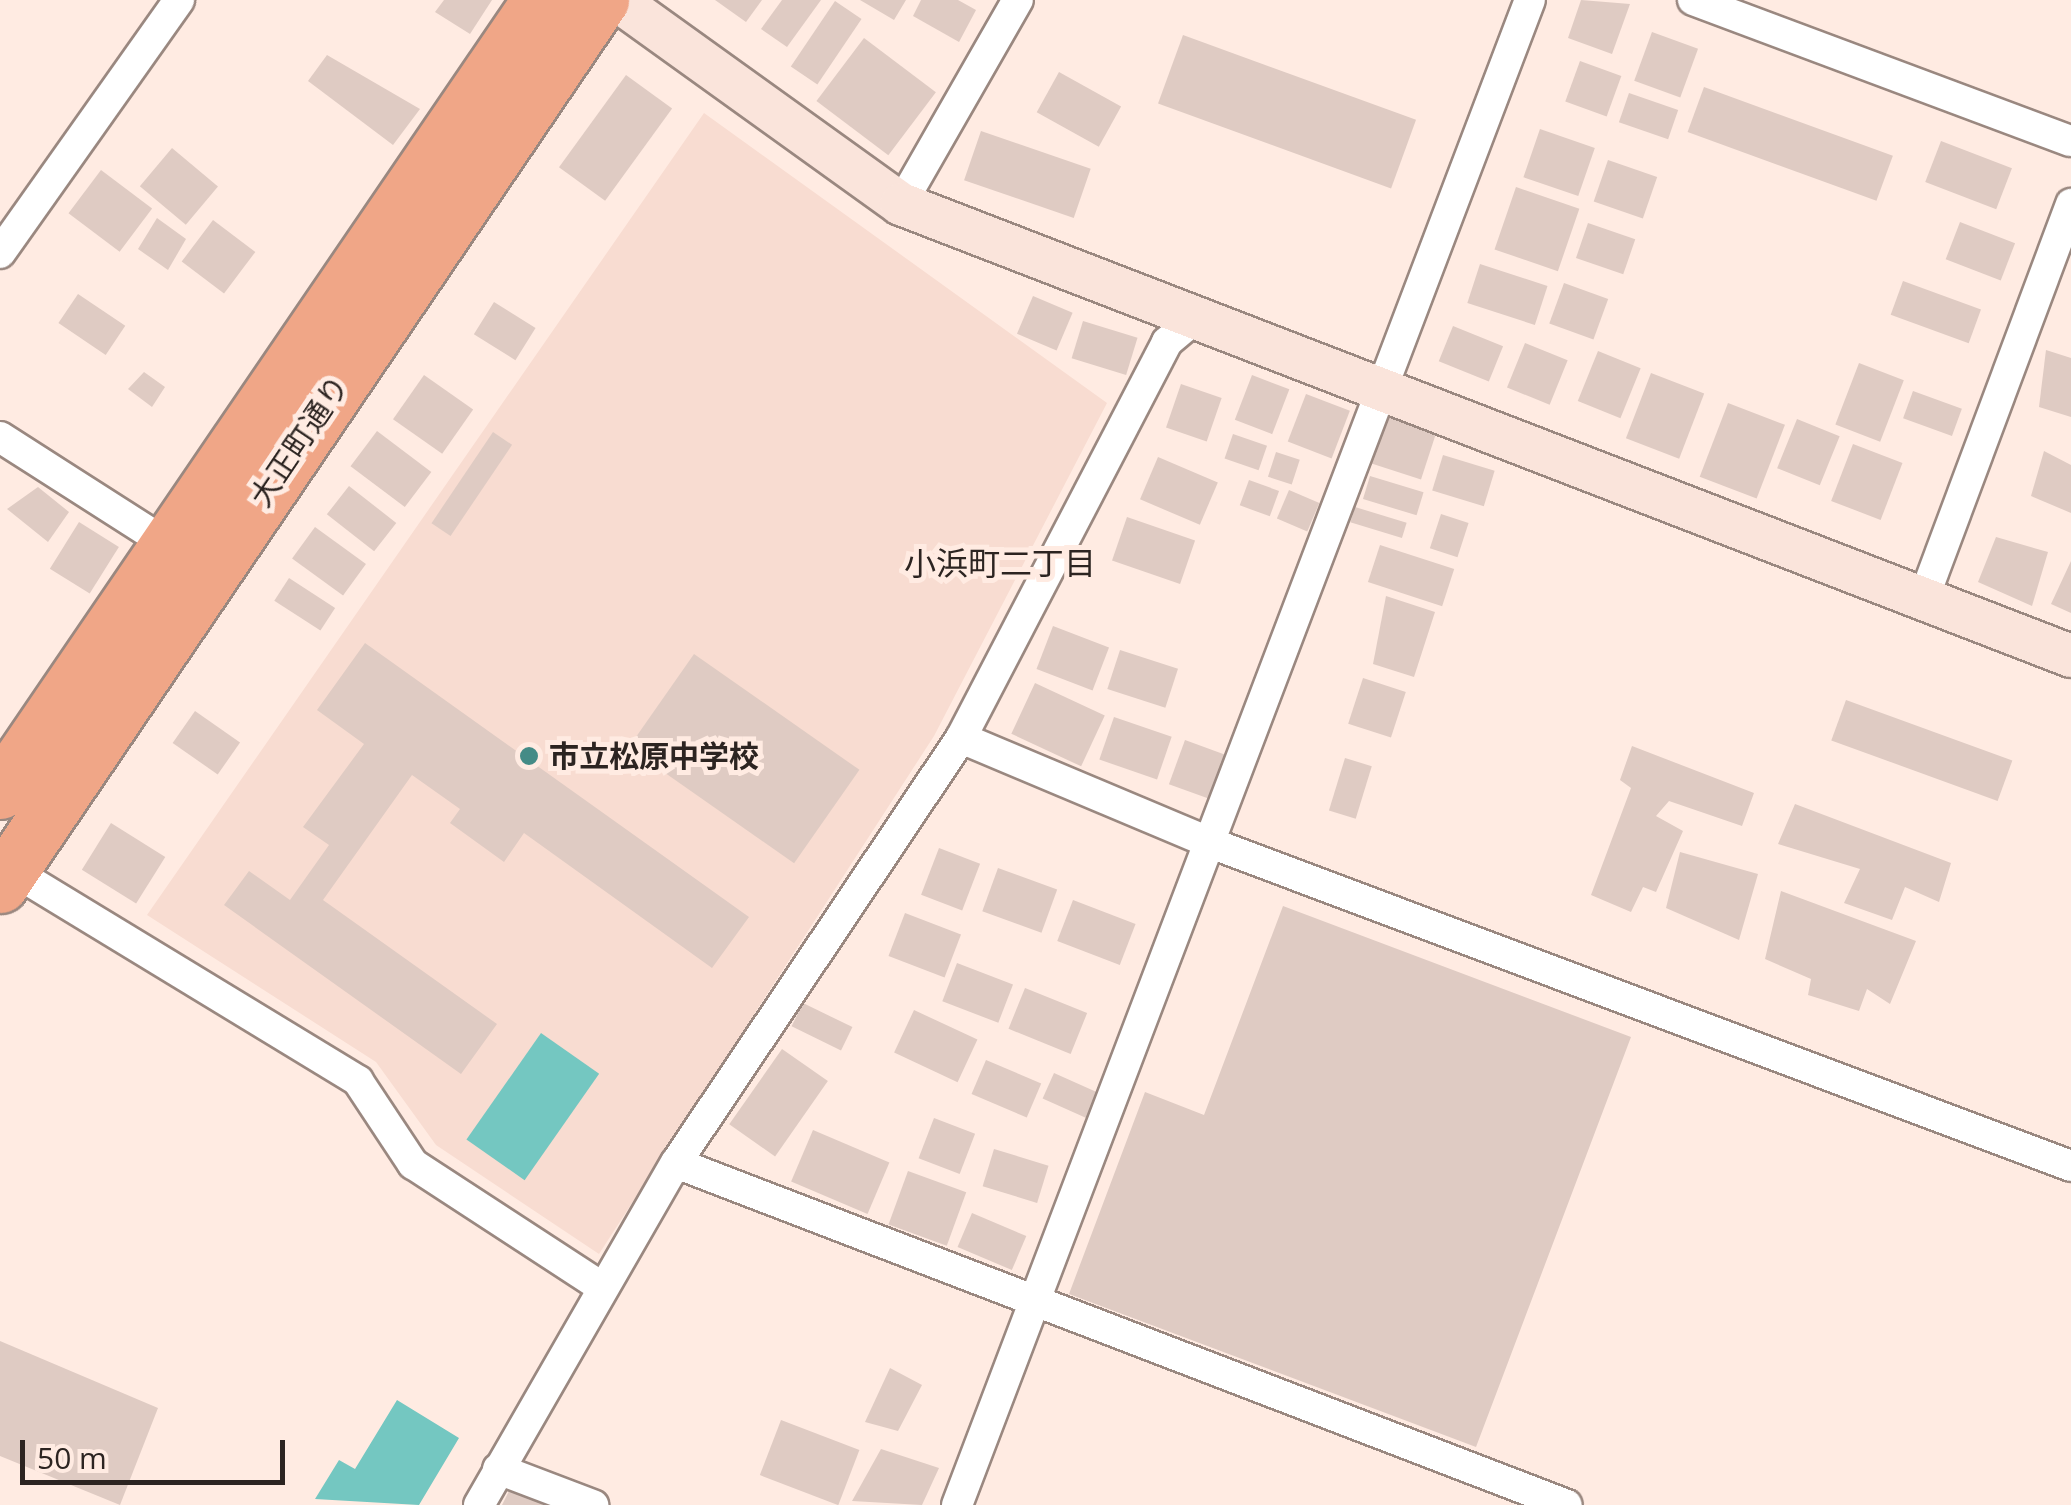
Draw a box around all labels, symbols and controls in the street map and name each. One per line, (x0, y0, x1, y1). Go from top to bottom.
street label: 大正町通り (242, 369, 356, 513)
district label: 小浜町二丁目 (904, 544, 1096, 582)
place label: 市立松原中学校 (549, 738, 759, 774)
marker: 市立松原中学校 (518, 745, 540, 767)
scale bar (25, 1420, 290, 1482)
text: 50 m (37, 1437, 107, 1478)

